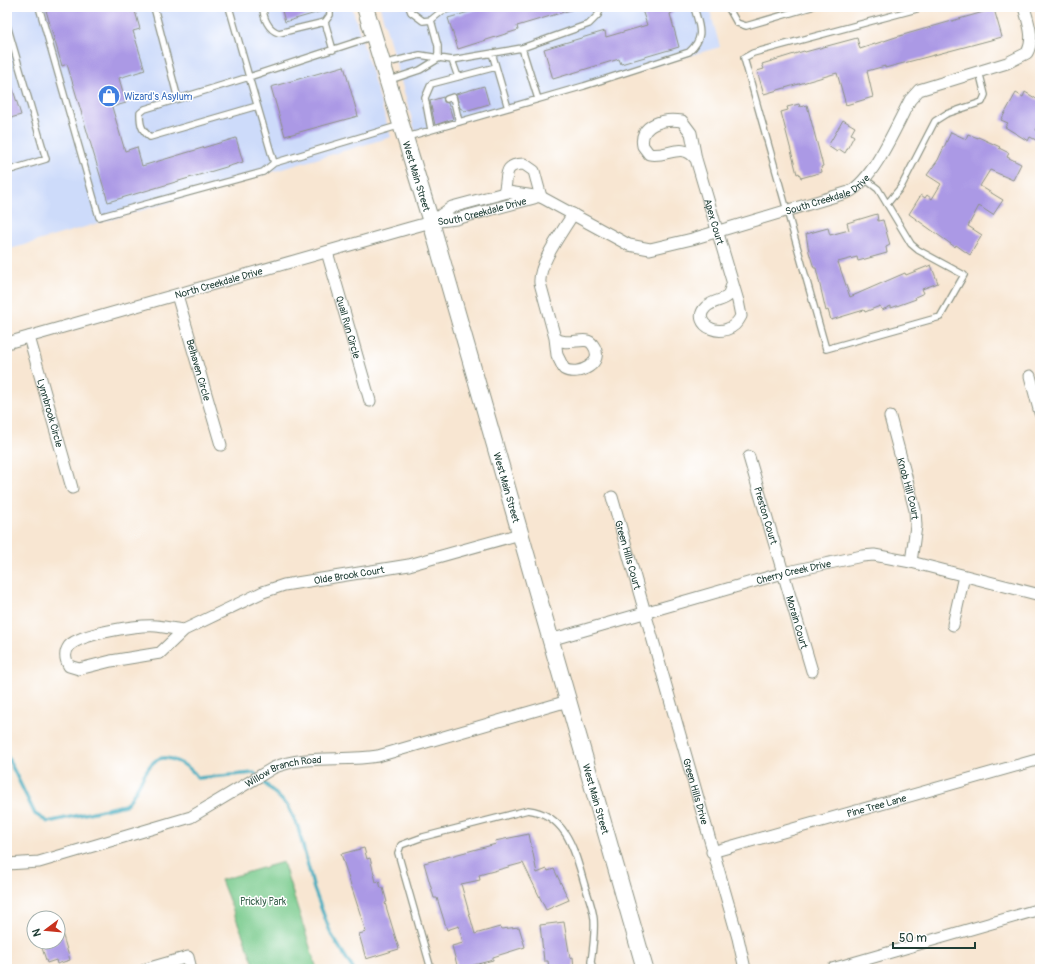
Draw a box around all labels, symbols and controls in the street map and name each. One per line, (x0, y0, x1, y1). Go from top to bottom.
shop icon: Wizard's Asylum (96, 83, 122, 109)
place label: Wizard's Asylum (124, 91, 192, 103)
street label: West Main Street (400, 140, 433, 214)
street label: South Creekdale Drive (784, 172, 873, 218)
street label: South Creekdale Drive (437, 195, 528, 228)
street label: Apex Court (701, 197, 726, 247)
street label: North Creekdale Drive (174, 265, 264, 302)
street label: Quail Run Circle (333, 294, 362, 360)
street label: Belhaven Circle (183, 338, 213, 402)
street label: Lynnbrook Circle (34, 378, 65, 449)
street label: West Main Street (490, 451, 522, 525)
street label: Knob Hill Court (894, 456, 921, 521)
street label: Preston Court (751, 486, 780, 547)
street label: Green Hills Court (612, 519, 643, 592)
street label: Cherry Creek Drive (755, 558, 832, 587)
street label: Olde Brook Court (313, 564, 386, 587)
street label: Morain Court (783, 594, 810, 651)
street label: Willow Branch Road (243, 754, 322, 790)
street label: Green Hills Drive (680, 757, 710, 826)
street label: West Main Street (580, 763, 611, 837)
street label: Pine Tree Lane (846, 792, 908, 820)
park label: Prickly Park (240, 896, 287, 908)
north arrow (26, 910, 66, 950)
scale bar (893, 924, 975, 950)
text: N (29, 927, 44, 938)
text: 50 m (899, 931, 927, 946)

